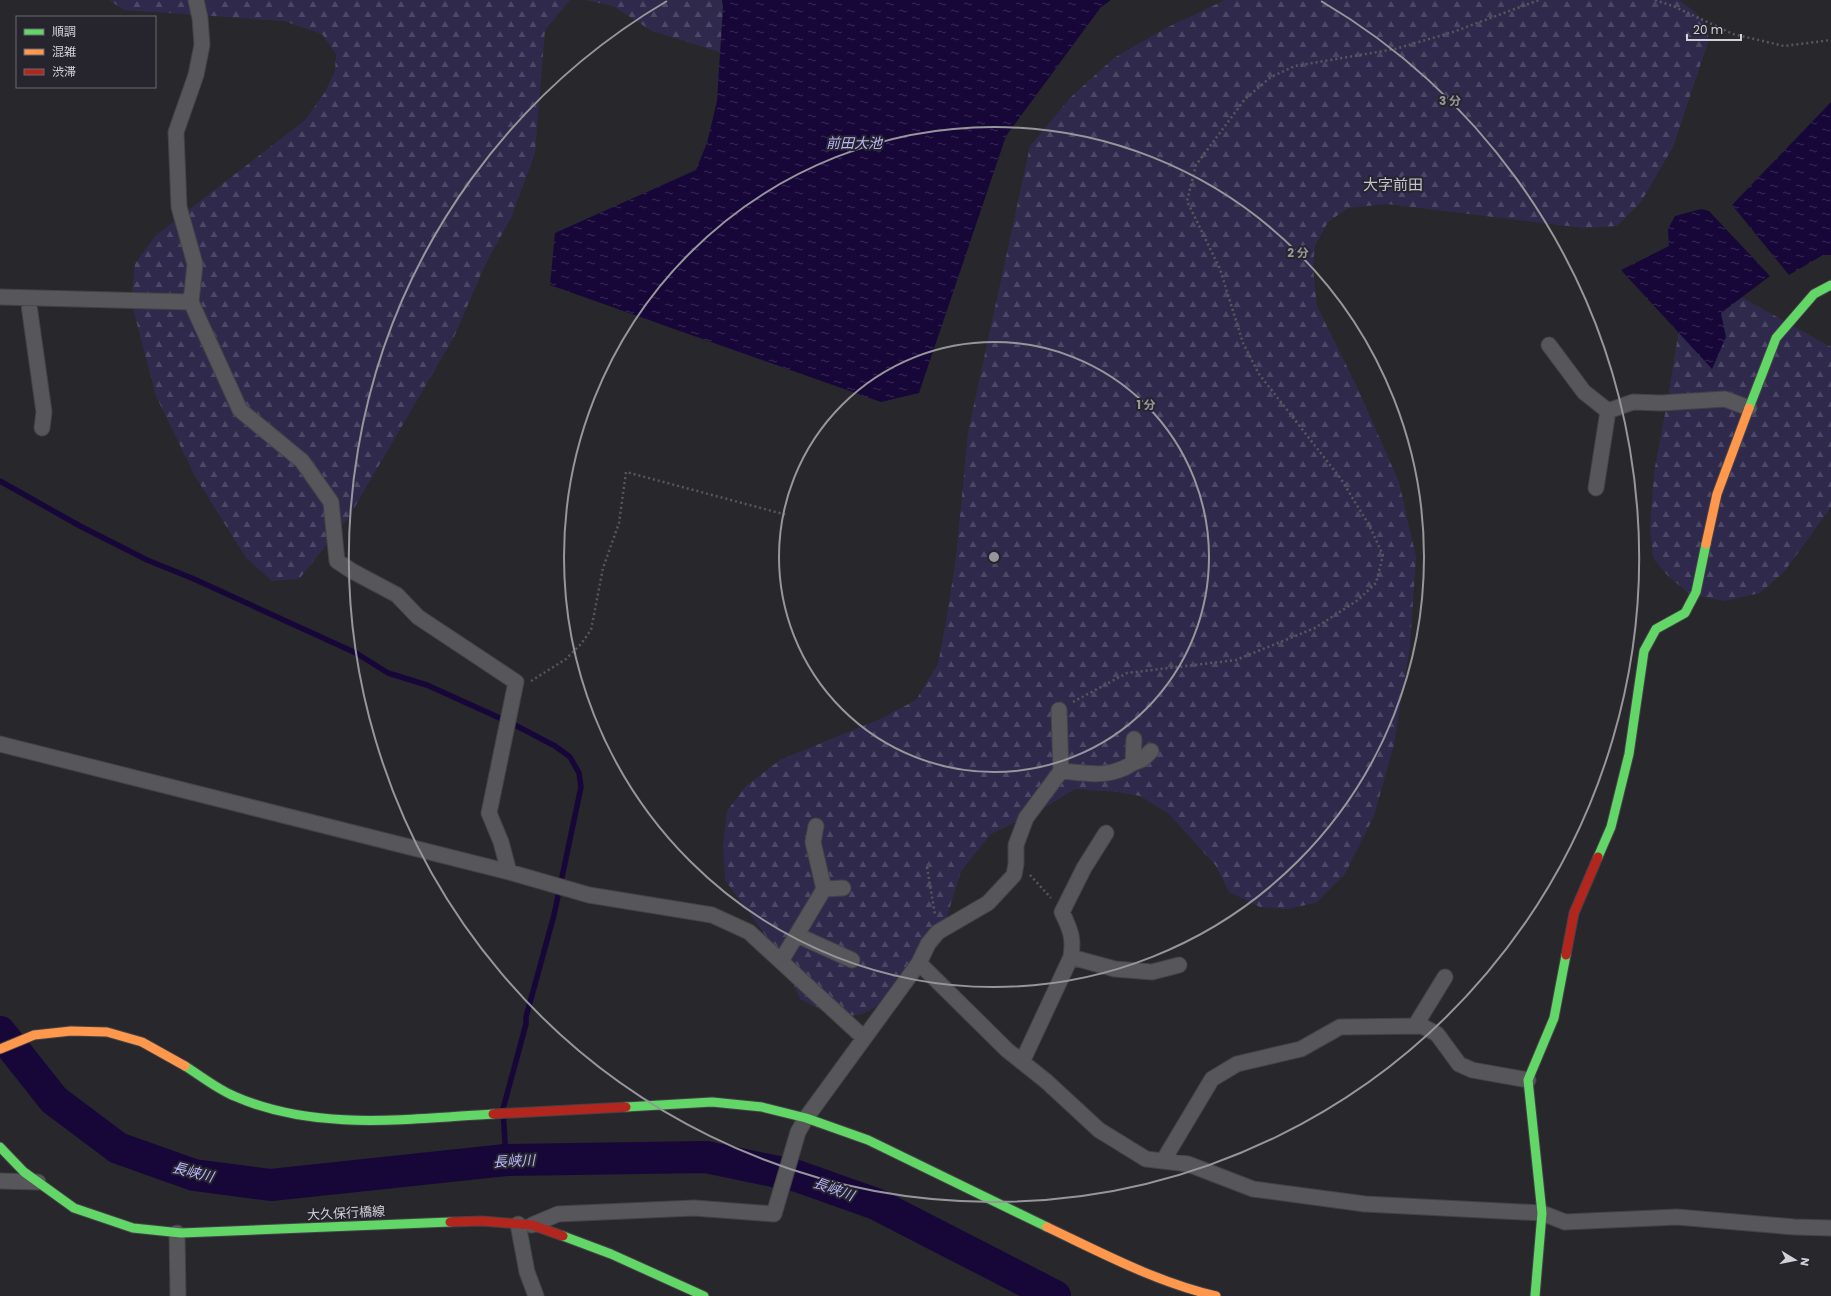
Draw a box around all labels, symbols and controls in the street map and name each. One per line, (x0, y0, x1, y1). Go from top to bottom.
legend (16, 16, 156, 88)
scale bar (1687, 16, 1741, 42)
text: 20 m (1693, 21, 1723, 38)
text: 順調 (52, 23, 76, 40)
text: 混雑 (52, 43, 76, 60)
text: 渋滞 (52, 63, 76, 80)
text: 3 分 (1439, 92, 1461, 109)
water label: 前田大池 (826, 133, 884, 153)
district label: 大字前田 (1363, 174, 1423, 195)
text: 2 分 (1287, 244, 1309, 261)
text: 1 分 (1136, 396, 1156, 413)
centre of rings (987, 550, 1001, 564)
water label: 長峡川 (493, 1150, 537, 1172)
water label: 長峡川 (170, 1157, 218, 1187)
water label: 長峡川 (811, 1172, 859, 1206)
street label: 大久保行橋線 (307, 1201, 385, 1225)
north arrow (1775, 1240, 1815, 1280)
text: N (1796, 1256, 1813, 1267)

